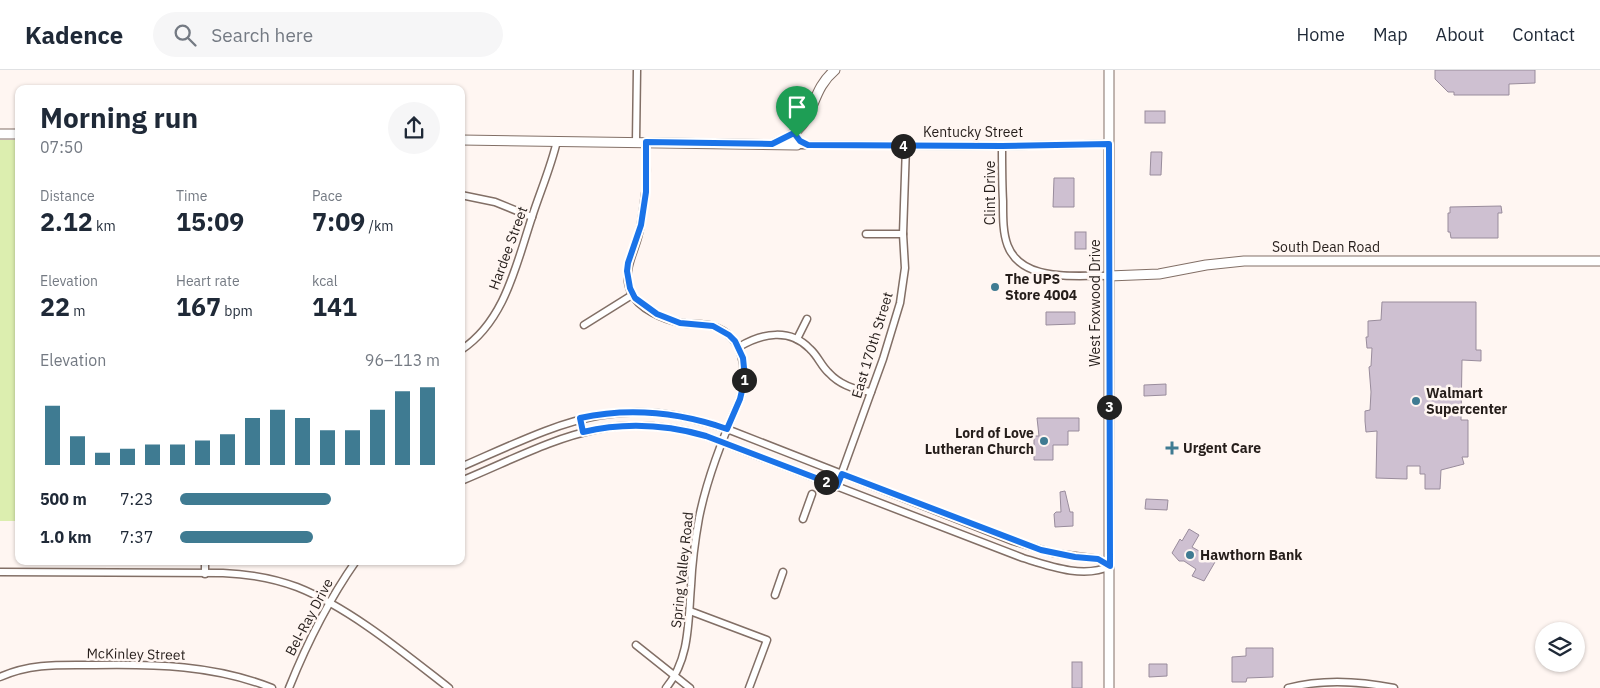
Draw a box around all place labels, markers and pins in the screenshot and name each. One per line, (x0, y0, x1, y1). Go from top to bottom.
pin (776, 86, 818, 137)
pin: 4 (890, 134, 916, 158)
place label: The UPS Store 4004 (1005, 270, 1077, 304)
marker: The UPS Store 4004 (989, 281, 1001, 293)
pin: 1 (732, 368, 756, 392)
place label: Walmart Supercenter (1426, 384, 1508, 418)
pin: 3 (1096, 394, 1122, 420)
marker: Walmart Supercenter (1410, 395, 1422, 407)
place label: Lord of Love Lutheran Church (925, 424, 1034, 458)
marker: Lord of Love Lutheran Church (1038, 435, 1050, 447)
place label: Urgent Care (1183, 439, 1261, 457)
marker: Urgent Care (1165, 441, 1179, 455)
pin: 2 (814, 470, 838, 494)
place label: Hawthorn Bank (1200, 546, 1303, 564)
marker: Hawthorn Bank (1184, 549, 1196, 561)

